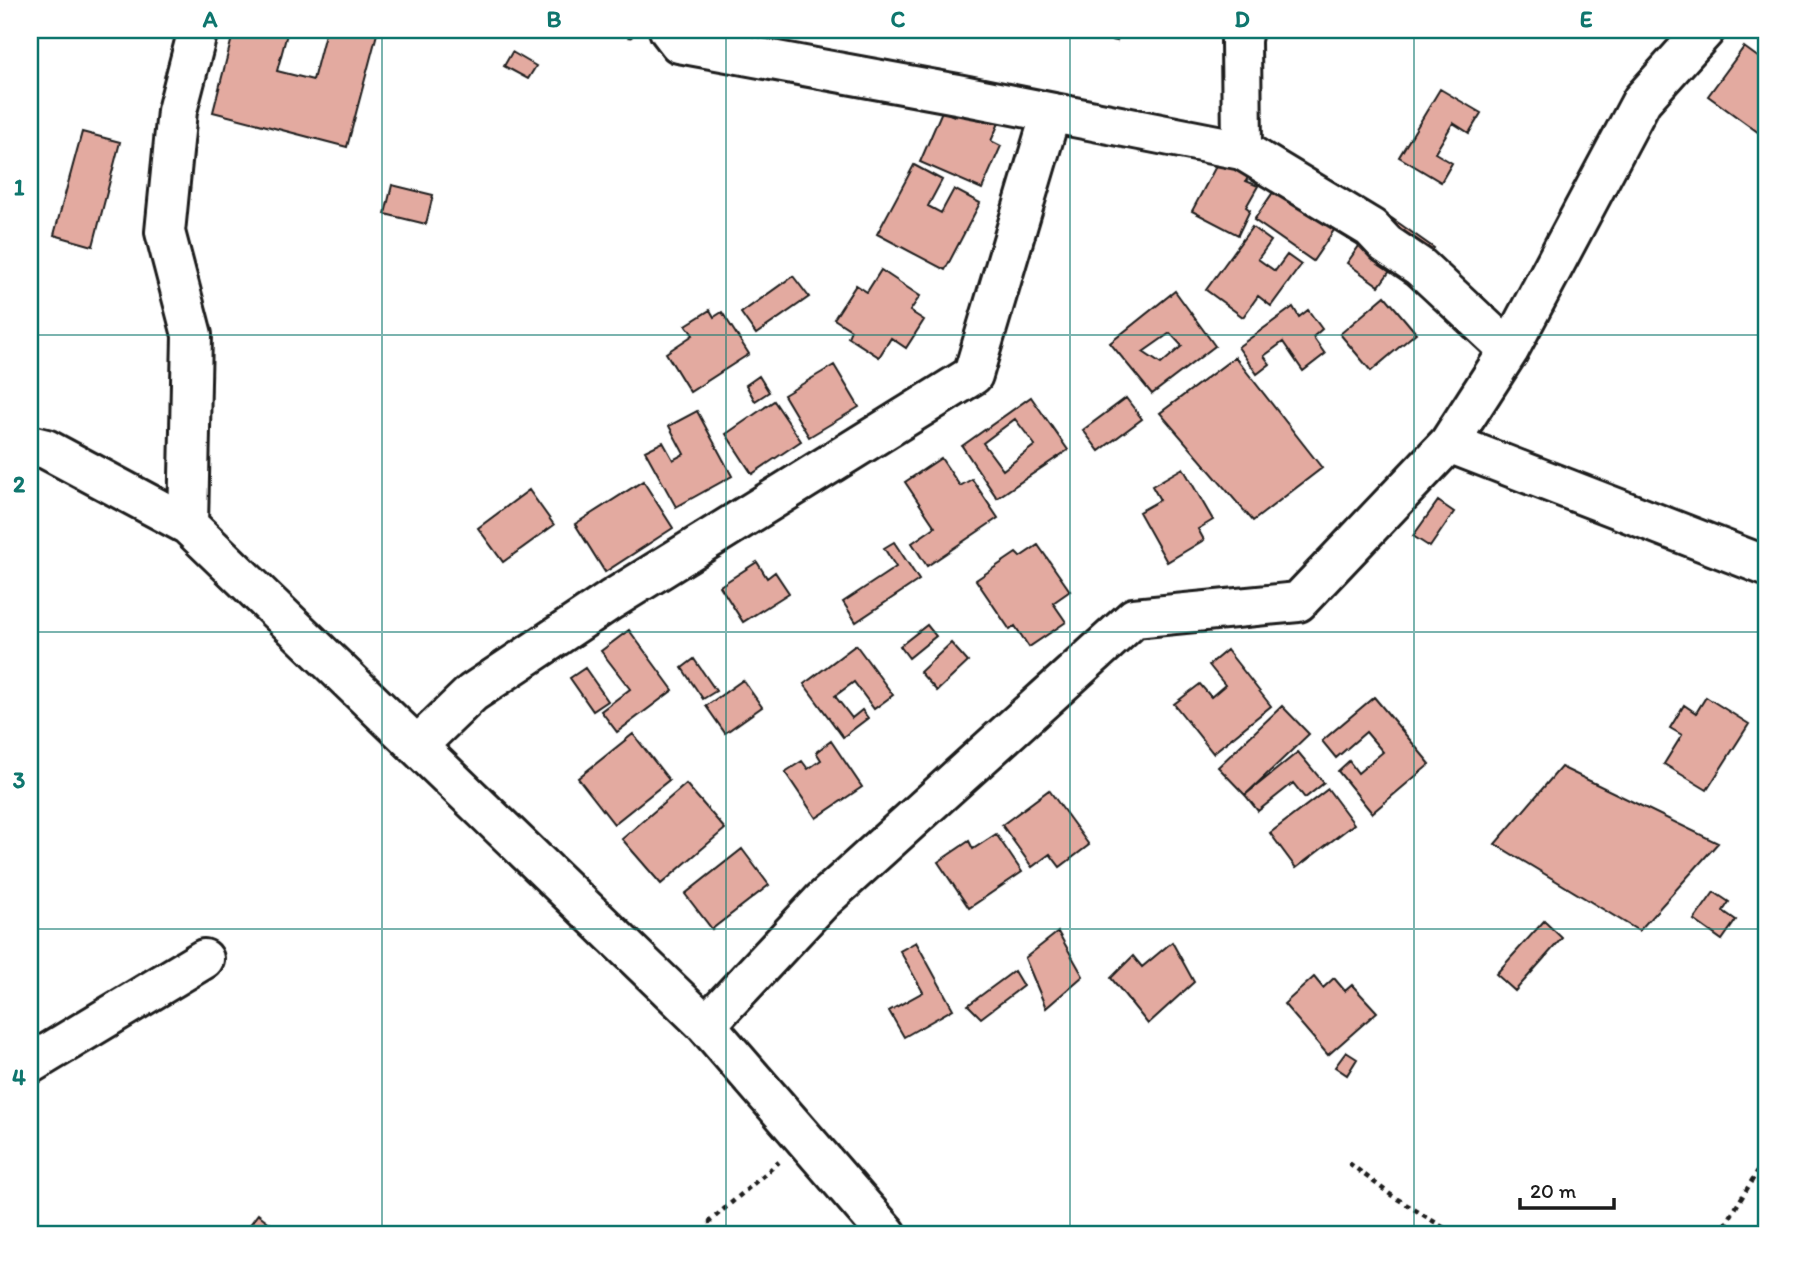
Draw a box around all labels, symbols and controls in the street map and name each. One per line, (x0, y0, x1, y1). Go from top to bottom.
text: A (202, 5, 218, 33)
text: B (547, 5, 562, 33)
text: C (891, 5, 906, 33)
text: D (1234, 5, 1250, 33)
text: E (1580, 5, 1593, 33)
text: 1 (14, 173, 25, 201)
text: 2 (13, 470, 26, 498)
text: 3 (13, 766, 26, 794)
text: 4 (12, 1063, 26, 1091)
scale bar (1520, 1166, 1614, 1210)
text: 20 m (1530, 1178, 1577, 1203)

